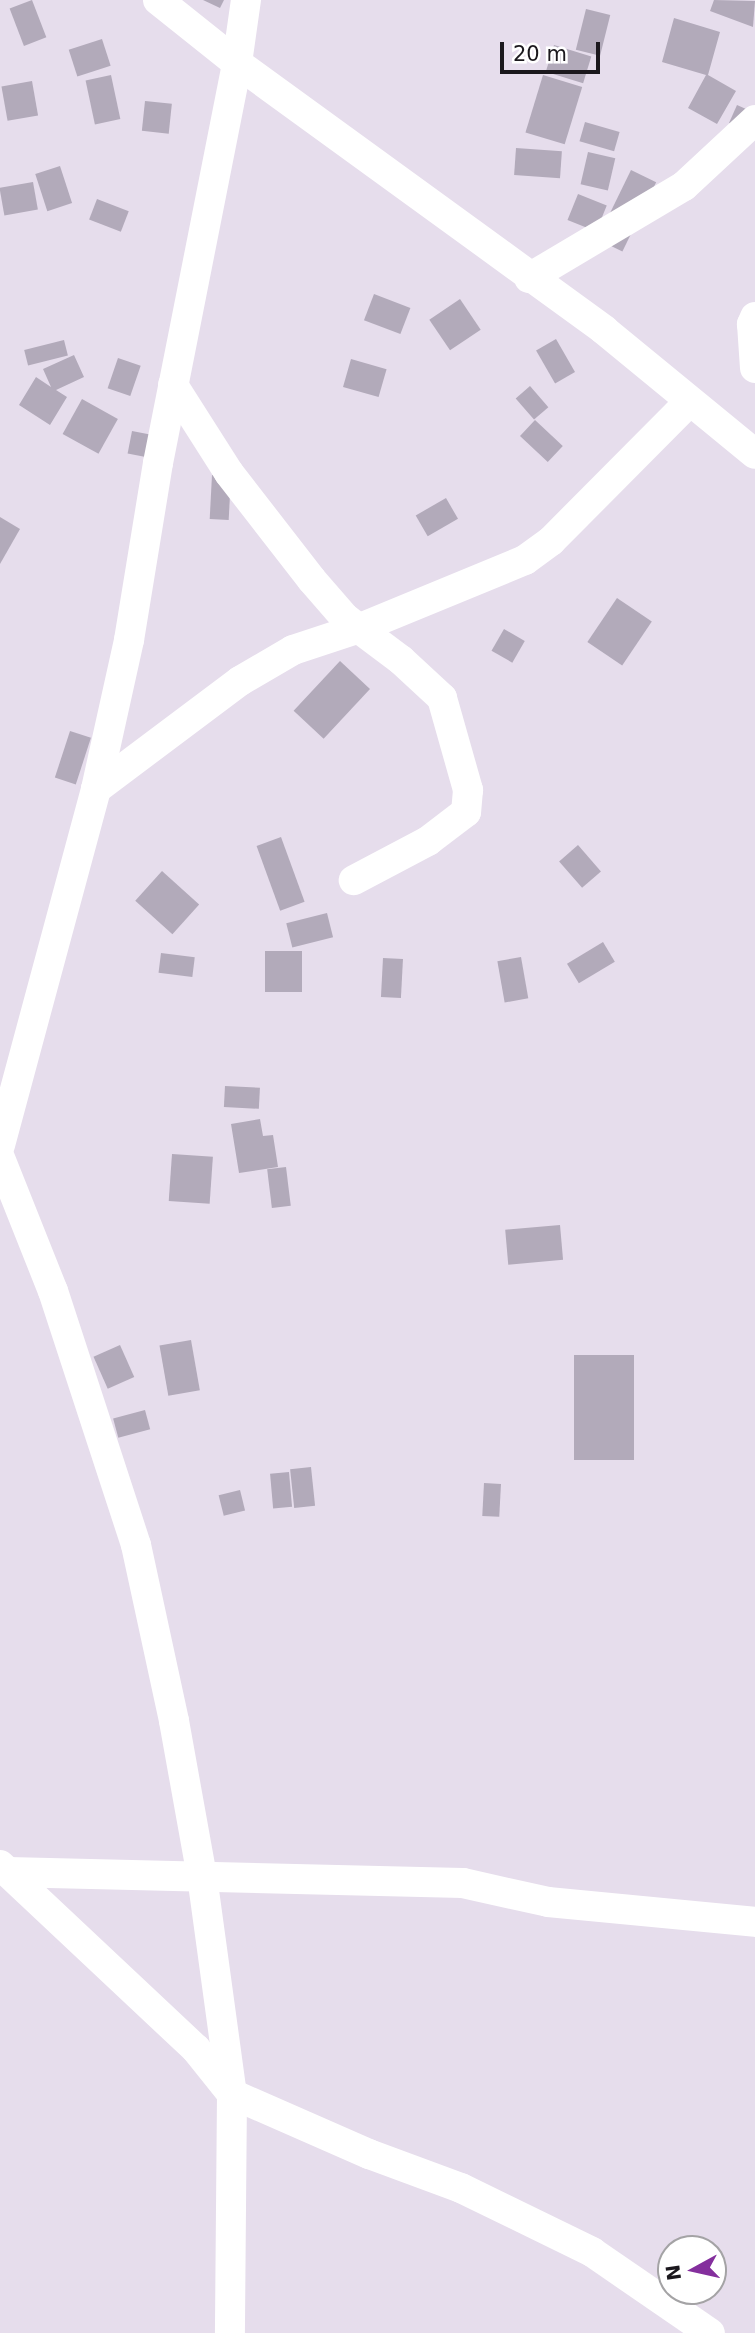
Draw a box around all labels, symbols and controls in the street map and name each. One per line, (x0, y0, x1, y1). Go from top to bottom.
scale bar (503, 28, 603, 72)
text: 20 m (513, 42, 567, 66)
north arrow (657, 2235, 727, 2305)
text: N (661, 2263, 685, 2282)

